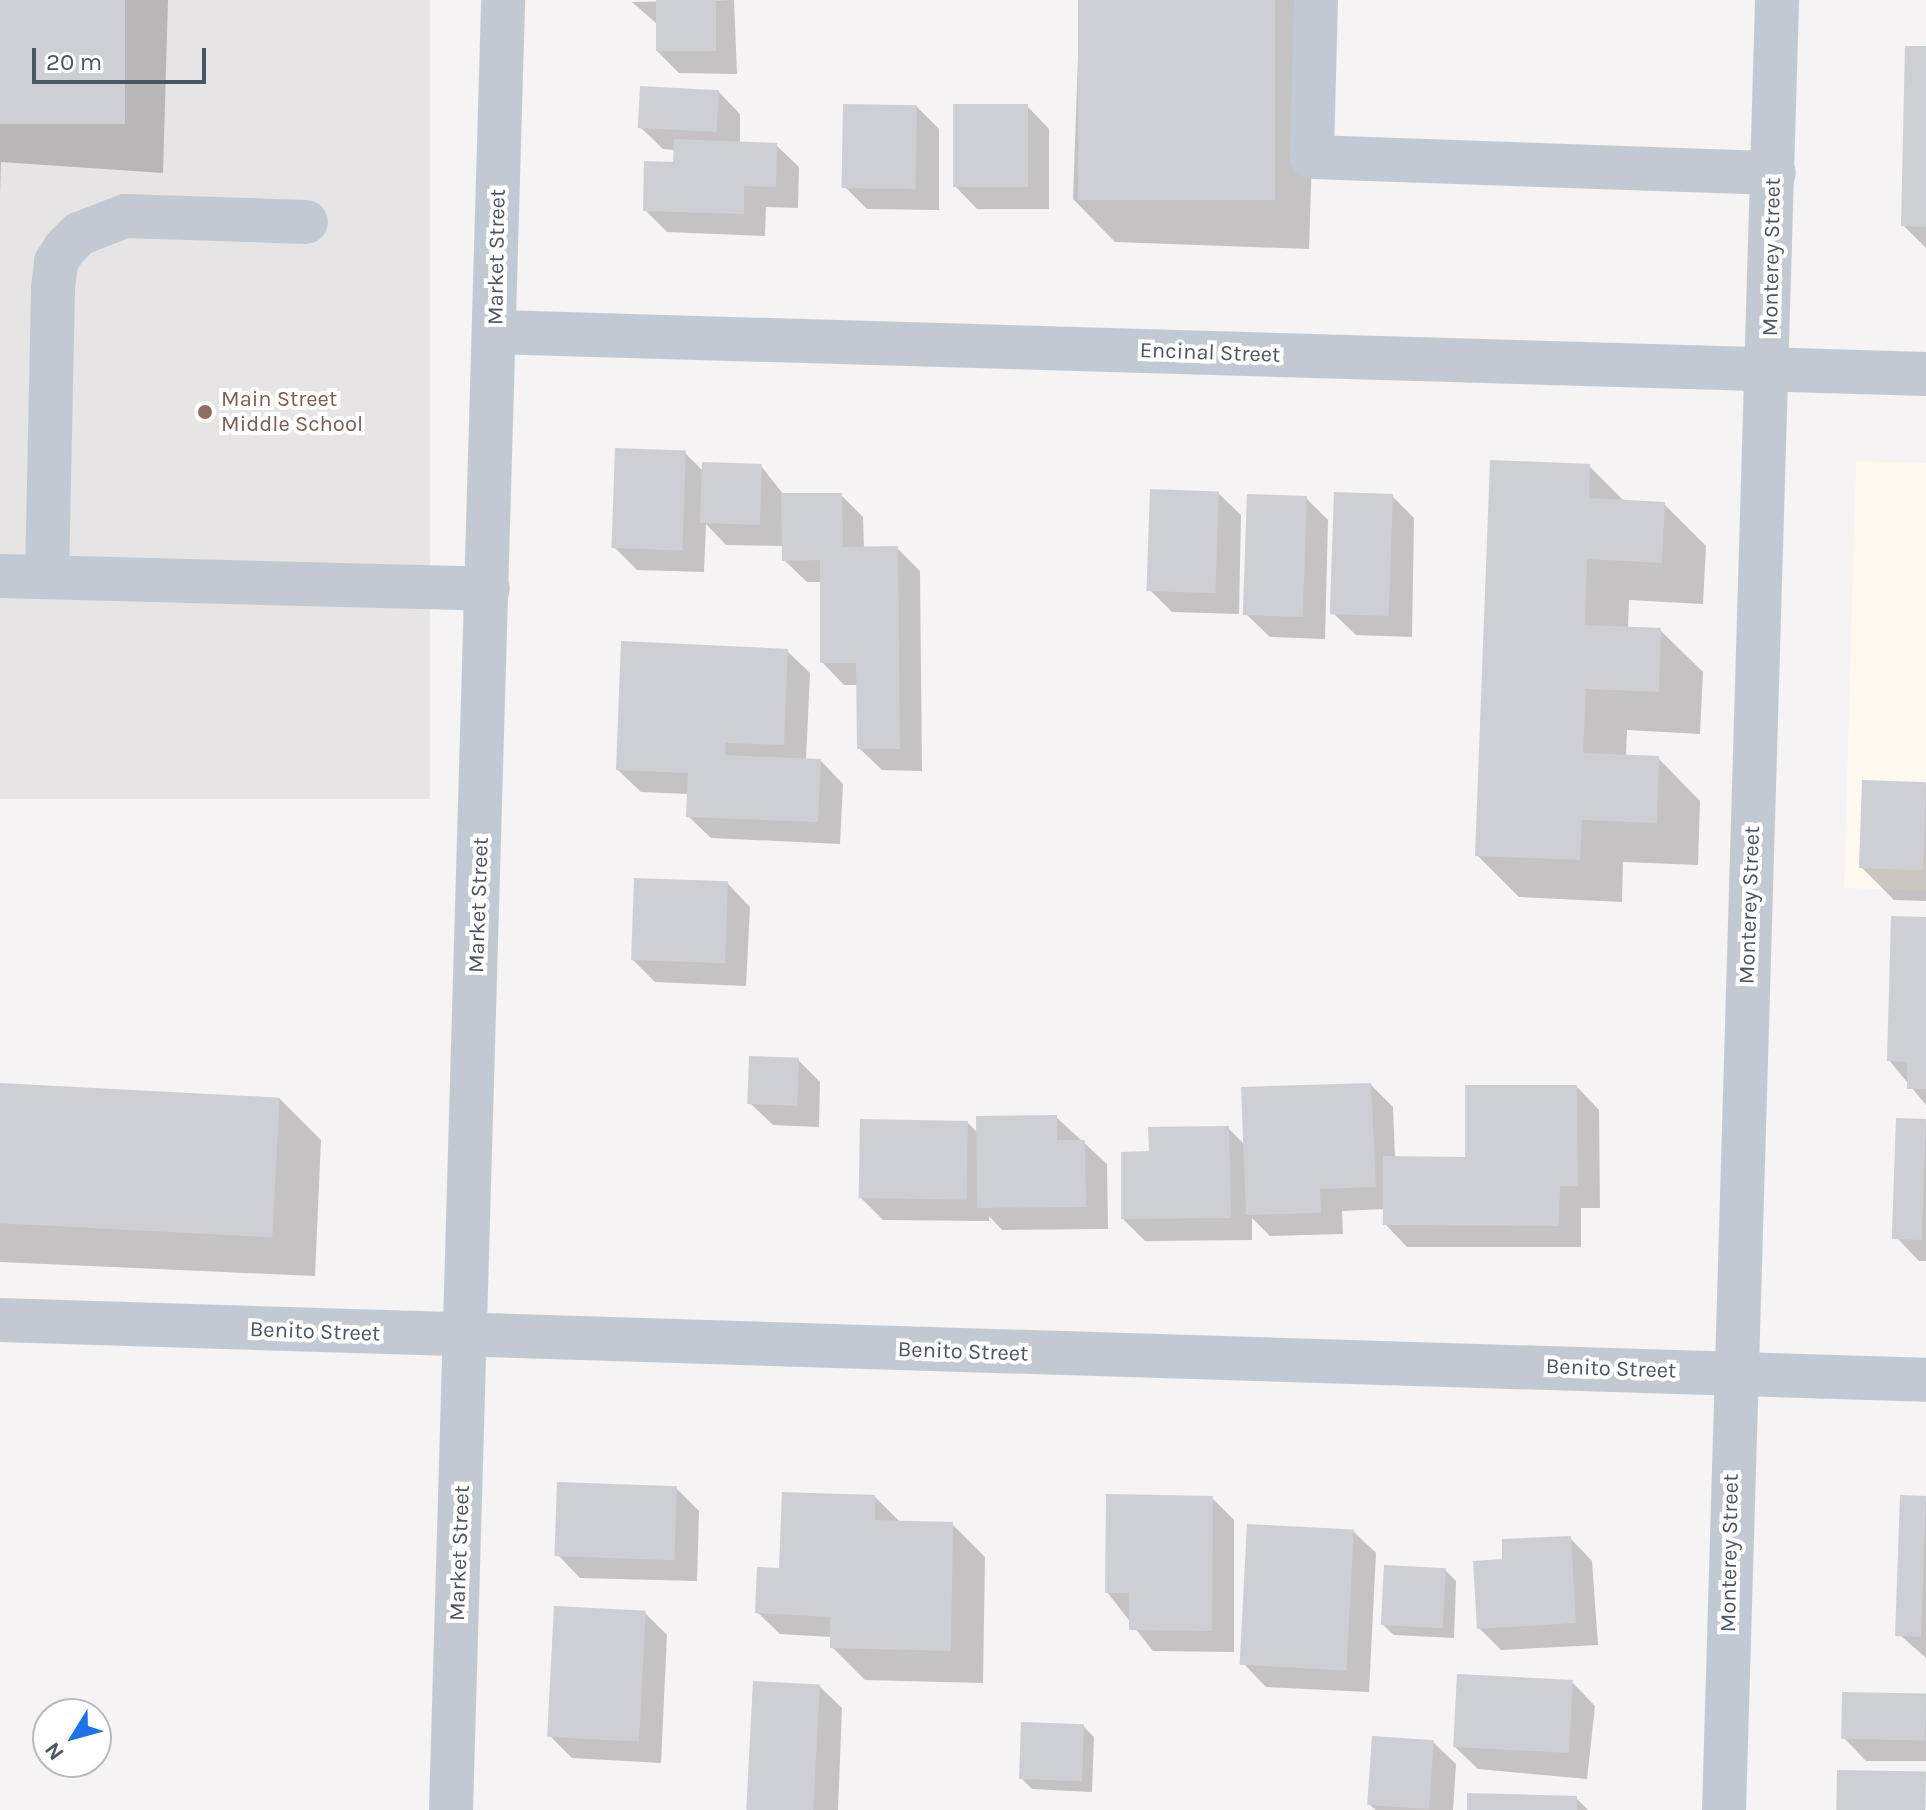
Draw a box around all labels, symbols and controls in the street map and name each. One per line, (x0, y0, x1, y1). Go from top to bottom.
scale bar (36, 32, 210, 82)
text: 20 m (46, 48, 102, 76)
street label: Monterey Street (1757, 177, 1787, 337)
street label: Market Street (483, 189, 511, 325)
street label: Encinal Street (1139, 337, 1281, 369)
place label: Main Street Middle School (221, 386, 363, 438)
marker: Main Street Middle School (196, 403, 214, 421)
street label: Monterey Street (1734, 825, 1766, 985)
street label: Market Street (463, 836, 495, 974)
street label: Benito Street (249, 1317, 381, 1347)
street label: Benito Street (897, 1337, 1029, 1367)
street label: Benito Street (1545, 1354, 1677, 1384)
street label: Monterey Street (1715, 1473, 1745, 1633)
street label: Market Street (444, 1484, 476, 1622)
north arrow (32, 1698, 112, 1778)
text: N (39, 1737, 70, 1765)

